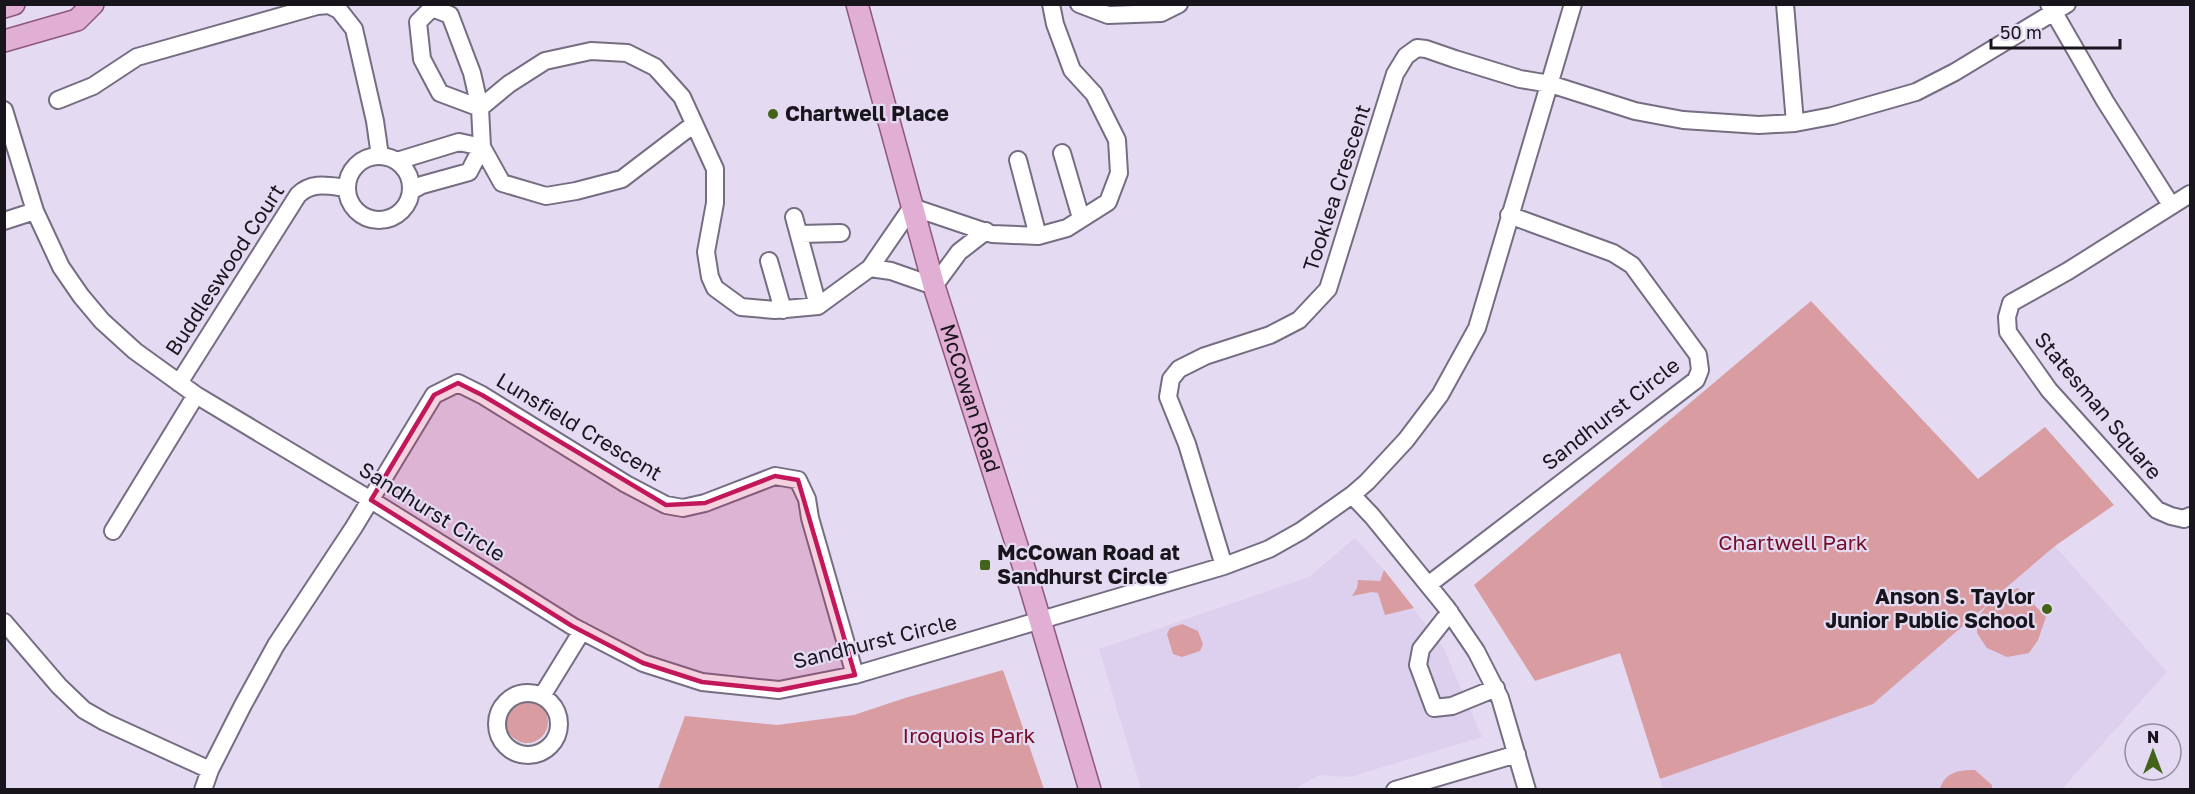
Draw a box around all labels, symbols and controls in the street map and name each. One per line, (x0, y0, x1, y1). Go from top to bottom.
scale bar (1991, 12, 2120, 50)
text: 50 m (2000, 21, 2042, 43)
place label: Chartwell Place (785, 100, 949, 126)
street label: Tooklea Crescent (1297, 101, 1375, 275)
marker: Chartwell Place (766, 107, 780, 121)
street label: Buddleswood Court (159, 179, 289, 360)
street label: McCowan Road (935, 320, 1007, 475)
street label: Statesman Square (2030, 326, 2168, 484)
street label: Sandhurst Circle (1536, 351, 1684, 475)
street label: Lunsfield Crescent (492, 366, 667, 486)
street label: Sandhurst Circle (355, 456, 511, 567)
park label: Chartwell Park (1718, 529, 1868, 555)
place label: McCowan Road at Sandhurst Circle (997, 539, 1180, 589)
marker: McCowan Road at Sandhurst Circle (978, 558, 992, 572)
place label: Anson S. Taylor Junior Public School (1825, 583, 2035, 633)
marker: Anson S. Taylor Junior Public School (2040, 602, 2054, 616)
street label: Sandhurst Circle (790, 608, 959, 674)
park label: Iroquois Park (903, 722, 1036, 748)
north arrow (2123, 722, 2183, 782)
text: N (2147, 727, 2159, 747)

